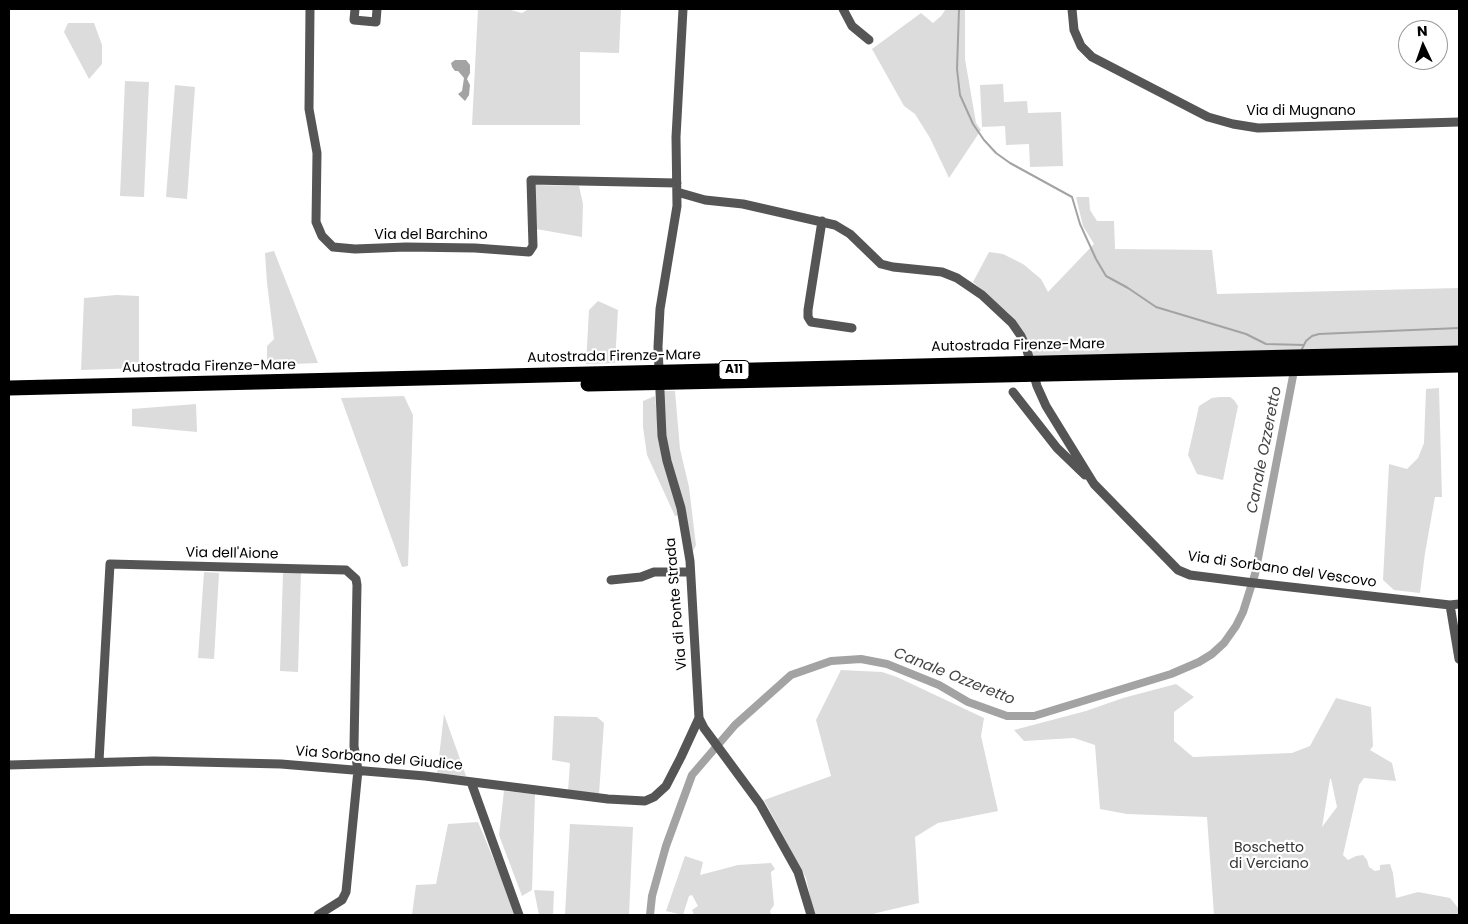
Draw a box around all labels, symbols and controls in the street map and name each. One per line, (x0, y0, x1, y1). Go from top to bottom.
north arrow (1398, 20, 1448, 70)
text: N (1416, 21, 1428, 41)
street label: Via di Mugnano (1246, 103, 1356, 119)
street label: Via del Barchino (374, 227, 488, 243)
street label: Autostrada Firenze-Mare (931, 336, 1105, 356)
street label: Autostrada Firenze-Mare (527, 347, 701, 367)
street label: Autostrada Firenze-Mare (122, 357, 296, 377)
road number: A11 (719, 360, 749, 380)
water label: Canale Ozzeretto (1244, 385, 1286, 515)
street label: Via di Ponte Strada (663, 537, 691, 671)
street label: Via dell'Aione (185, 545, 279, 563)
street label: Via di Sorbano del Vescovo (1186, 548, 1378, 592)
water label: Canale Ozzeretto (891, 644, 1017, 710)
street label: Via Sorbano del Giudice (295, 743, 463, 775)
park label: Boschetto di Verciano (1229, 840, 1309, 872)

